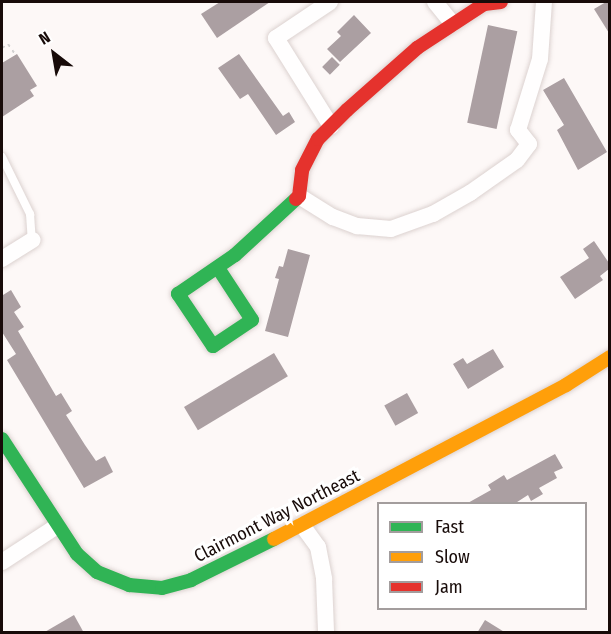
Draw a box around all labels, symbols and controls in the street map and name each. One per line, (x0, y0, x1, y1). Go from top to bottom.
north arrow (24, 24, 84, 84)
text: N (35, 28, 53, 49)
street label: Clairmont Way Northeast (191, 465, 363, 567)
legend (377, 502, 587, 610)
text: Fast (435, 516, 464, 538)
text: Slow (435, 546, 470, 568)
text: Jam (435, 576, 463, 598)

